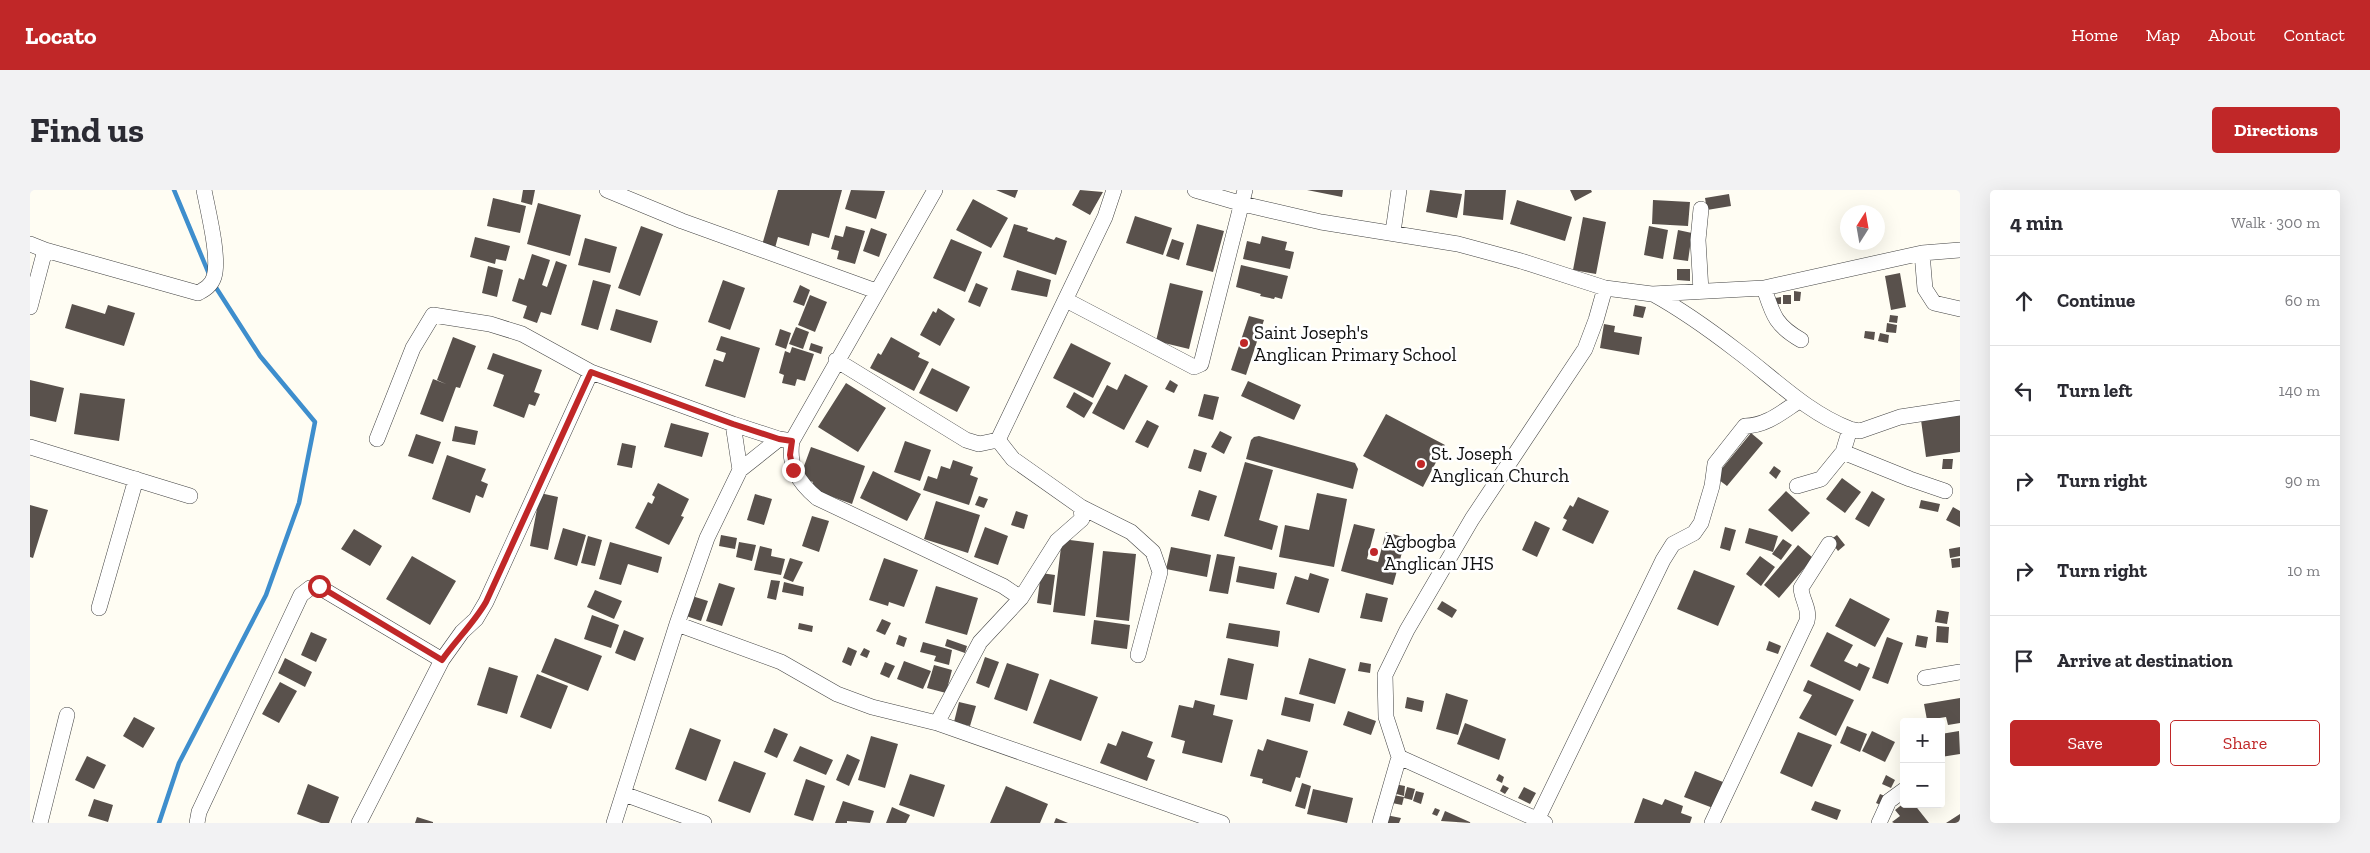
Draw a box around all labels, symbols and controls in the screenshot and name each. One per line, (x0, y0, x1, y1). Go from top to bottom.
text: Locato (25, 21, 97, 50)
text: Home (2071, 24, 2118, 46)
text: Map (2146, 24, 2180, 46)
text: About (2208, 24, 2255, 46)
text: Contact (2283, 24, 2345, 46)
button: Directions (2212, 107, 2340, 153)
text: Find us (30, 109, 144, 151)
north arrow (1840, 205, 1885, 250)
text: 4 min (2010, 210, 2063, 235)
text: Walk · 300 m (2231, 213, 2320, 232)
icon: ahead (2010, 287, 2038, 315)
text: Continue (2057, 289, 2135, 312)
text: 60 m (2285, 291, 2320, 310)
place label: Saint Joseph's Anglican Primary School (1254, 321, 1457, 366)
marker: Saint Joseph's Anglican Primary School (1238, 337, 1250, 349)
icon: left (2010, 377, 2038, 405)
text: Turn left (2057, 379, 2132, 402)
text: 140 m (2279, 381, 2320, 400)
place label: St. Joseph Anglican Church (1431, 442, 1569, 487)
marker: St. Joseph Anglican Church (1415, 458, 1427, 470)
route end (782, 459, 805, 482)
icon: right (2010, 467, 2038, 495)
text: Turn right (2057, 469, 2147, 492)
text: 90 m (2285, 471, 2320, 490)
place label: Agbogba Anglican JHS (1384, 530, 1494, 575)
marker: Agbogba Anglican JHS (1368, 546, 1380, 558)
icon: right (2010, 557, 2038, 585)
text: Turn right (2057, 559, 2147, 582)
text: 10 m (2287, 561, 2320, 580)
route start (308, 575, 331, 598)
icon: arrive (2010, 647, 2038, 675)
text: Arrive at destination (2057, 649, 2233, 672)
map controls (1900, 718, 1945, 808)
button: + (1900, 718, 1945, 763)
button: Save (2010, 720, 2160, 766)
button: Share (2170, 720, 2320, 766)
button: − (1900, 763, 1945, 808)

